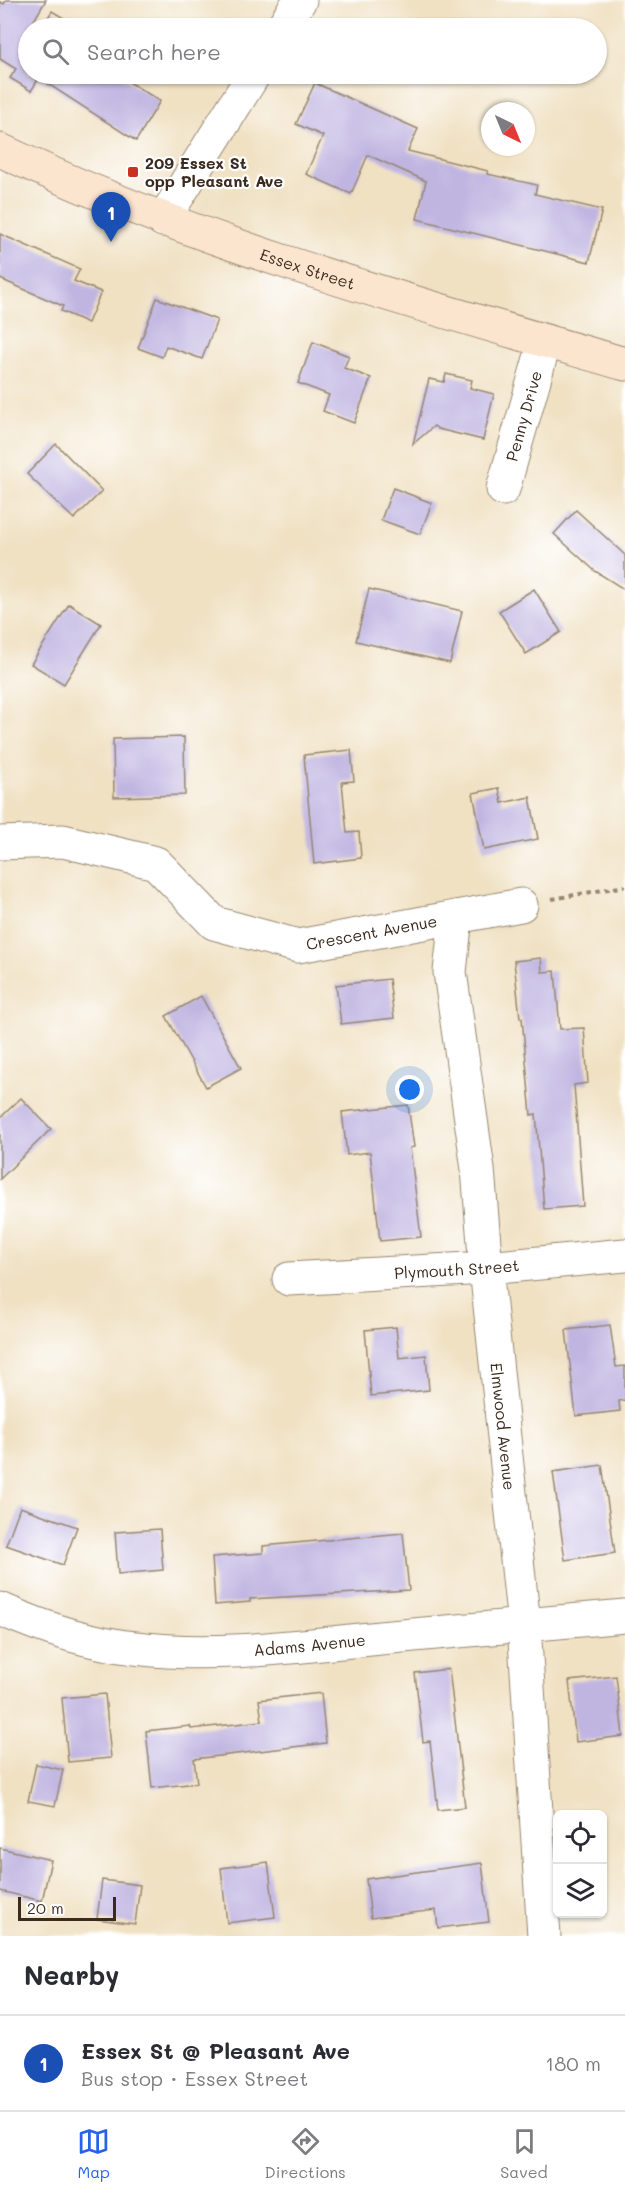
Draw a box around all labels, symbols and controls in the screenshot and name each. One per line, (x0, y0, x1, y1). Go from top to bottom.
search box (18, 18, 607, 84)
icon: search (39, 35, 72, 68)
text: Search here (87, 37, 221, 66)
north arrow (481, 102, 535, 156)
place label: 209 Essex St opp Pleasant Ave (145, 152, 283, 191)
marker: 209 Essex St opp Pleasant Ave (126, 165, 140, 179)
pin: 1 (92, 192, 130, 242)
street label: Essex Street (257, 243, 358, 294)
street label: Penny Drive (500, 368, 546, 463)
street label: Crescent Avenue (304, 910, 439, 954)
your location (395, 1075, 424, 1104)
street label: Plymouth Street (394, 1254, 520, 1283)
street label: Elmwood Avenue (486, 1362, 521, 1491)
street label: Adams Avenue (253, 1629, 367, 1660)
map controls (553, 1810, 607, 1918)
button: locate (553, 1810, 607, 1864)
button: layers (553, 1864, 607, 1918)
scale bar (18, 1894, 116, 1922)
text: 20 m (27, 1897, 64, 1918)
text: Nearby (24, 1958, 119, 1992)
text: Essex St @ Pleasant Ave (81, 2036, 350, 2065)
text: 1 (39, 2050, 48, 2076)
text: 180 m (545, 2050, 601, 2076)
text: Bus stop · Essex Street (81, 2065, 308, 2091)
tab: Map (77, 2125, 110, 2182)
tab: Directions (265, 2125, 346, 2182)
tab: Saved (500, 2125, 548, 2182)

